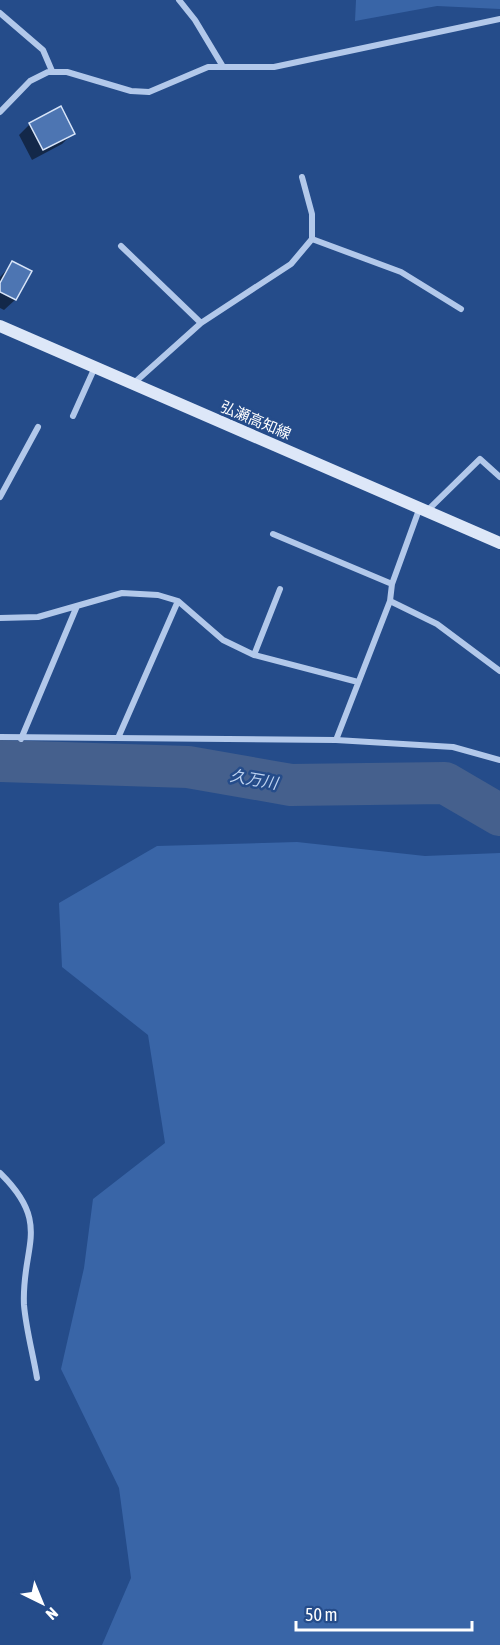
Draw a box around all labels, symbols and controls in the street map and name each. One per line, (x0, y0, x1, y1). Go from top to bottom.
street label: 弘瀬高知線 (218, 398, 294, 442)
water label: 久万川 (229, 766, 281, 792)
north arrow (12, 1573, 72, 1633)
scale bar (296, 1594, 472, 1632)
text: N (43, 1604, 62, 1624)
text: 50 m (305, 1604, 337, 1625)

